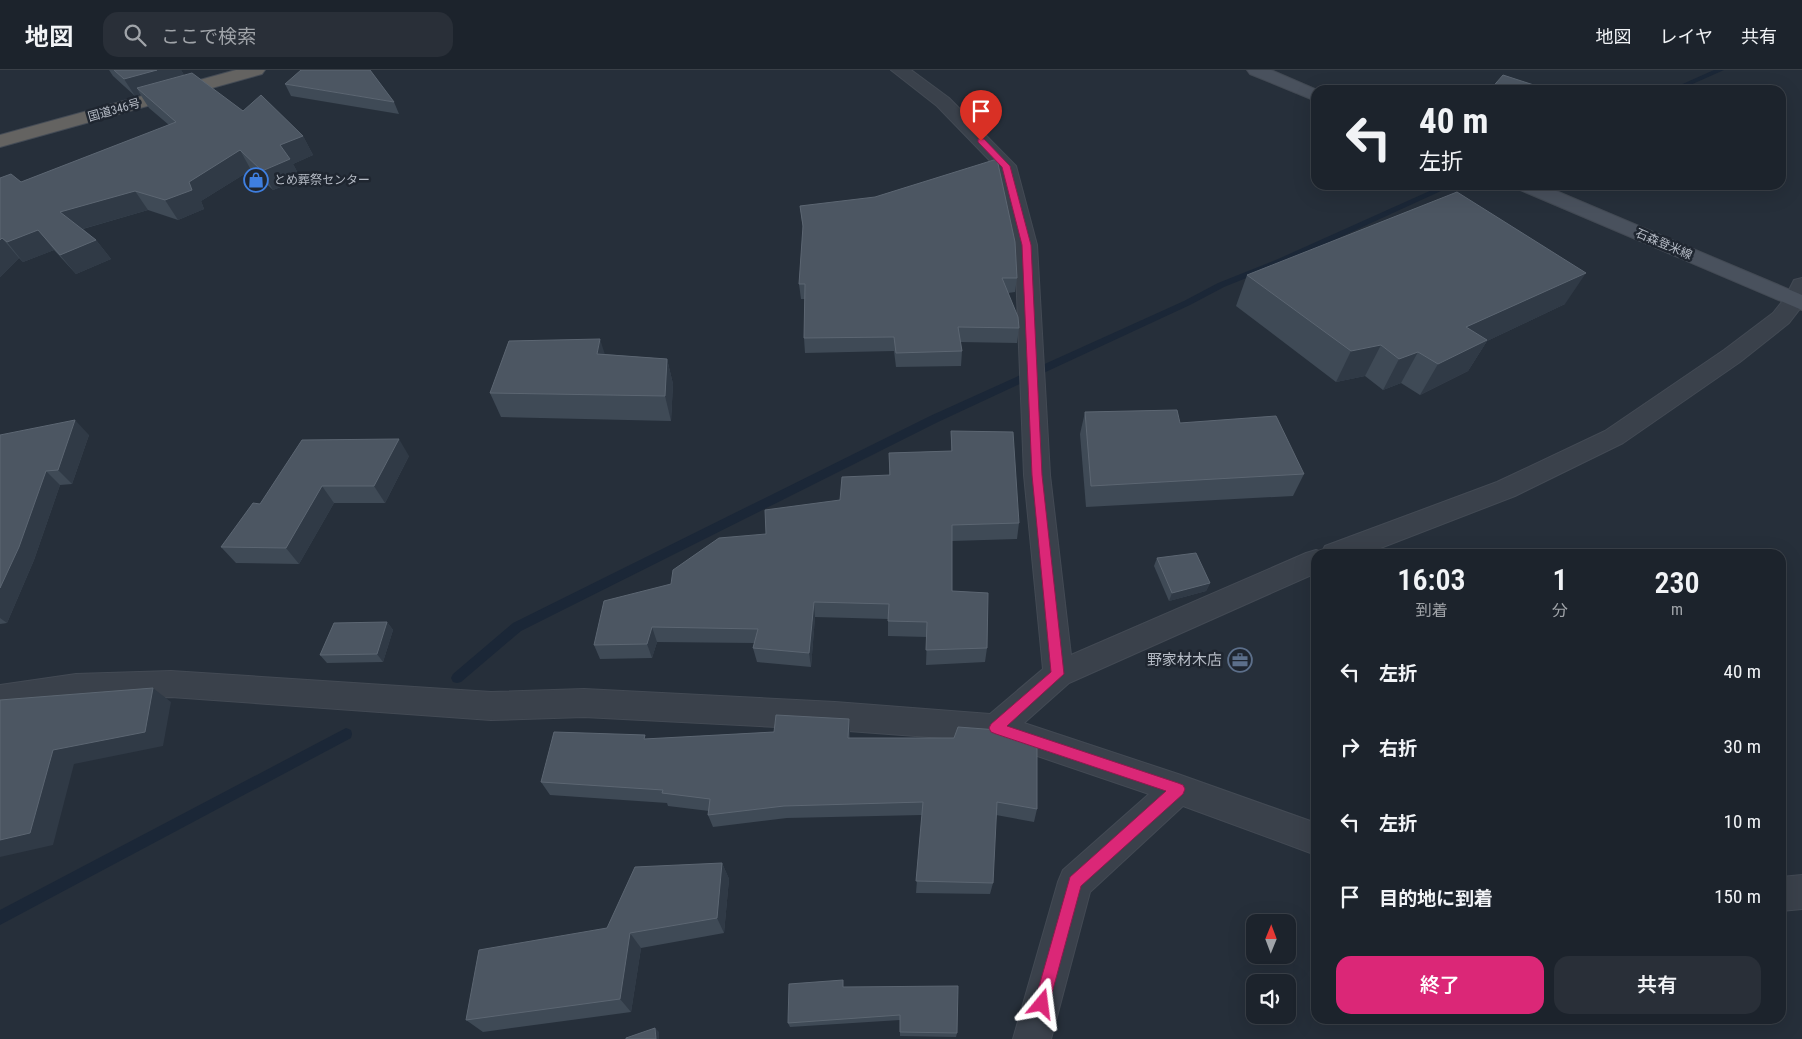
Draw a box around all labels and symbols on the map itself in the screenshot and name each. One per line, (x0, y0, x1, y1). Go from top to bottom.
pin (960, 90, 1002, 141)
street label: 国道346号 (86, 96, 142, 124)
shop icon: とめ葬祭センター (243, 167, 269, 193)
place label: とめ葬祭センター (274, 173, 370, 187)
street label: 石森登米線 (1634, 226, 1694, 262)
office icon: 野家材木店 (1227, 647, 1253, 673)
place label: 野家材木店 (1147, 651, 1222, 669)
north arrow (1246, 914, 1296, 964)
position arrow (1015, 977, 1067, 1029)

